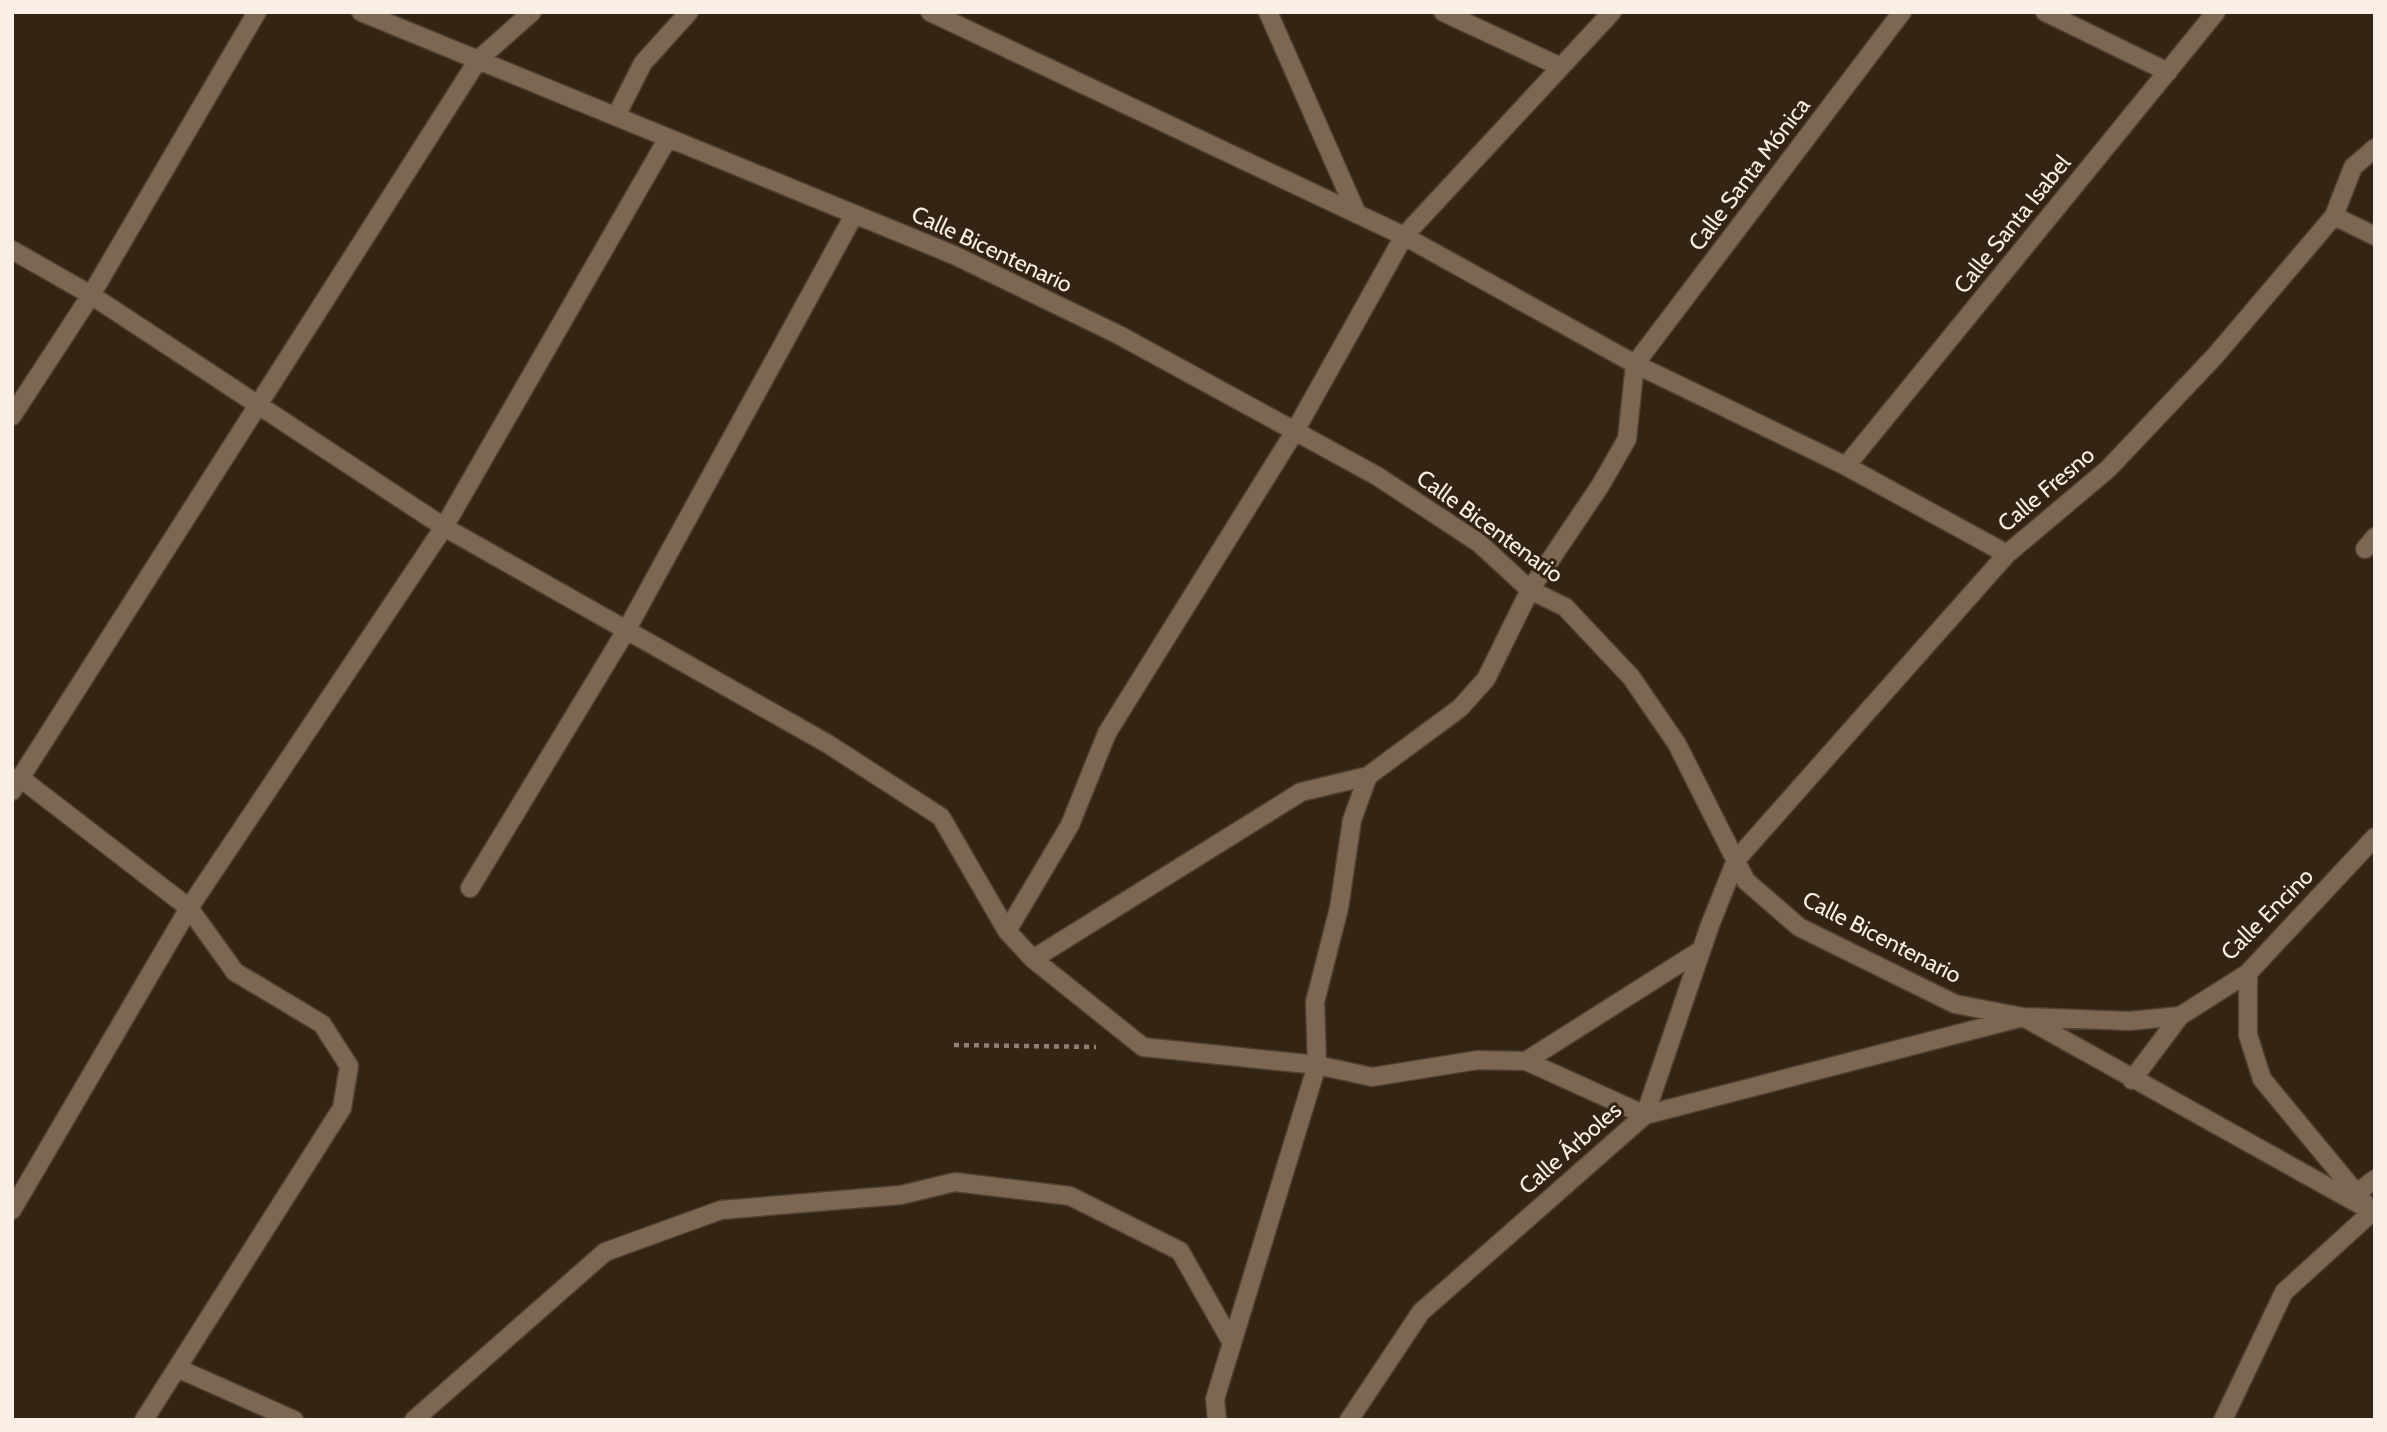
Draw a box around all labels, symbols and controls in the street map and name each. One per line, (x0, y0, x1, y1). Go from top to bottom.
street label: Calle Santa Mónica (1682, 92, 1816, 256)
street label: Calle Santa Isabel (1948, 149, 2077, 299)
street label: Calle Bicentenario (907, 199, 1077, 299)
street label: Calle Fresno (1992, 440, 2100, 538)
street label: Calle Bicentenario (1411, 463, 1569, 589)
street label: Calle Encino (2215, 862, 2319, 966)
street label: Calle Bicentenario (1798, 885, 1966, 989)
street label: Calle Árboles (1512, 1095, 1627, 1200)

